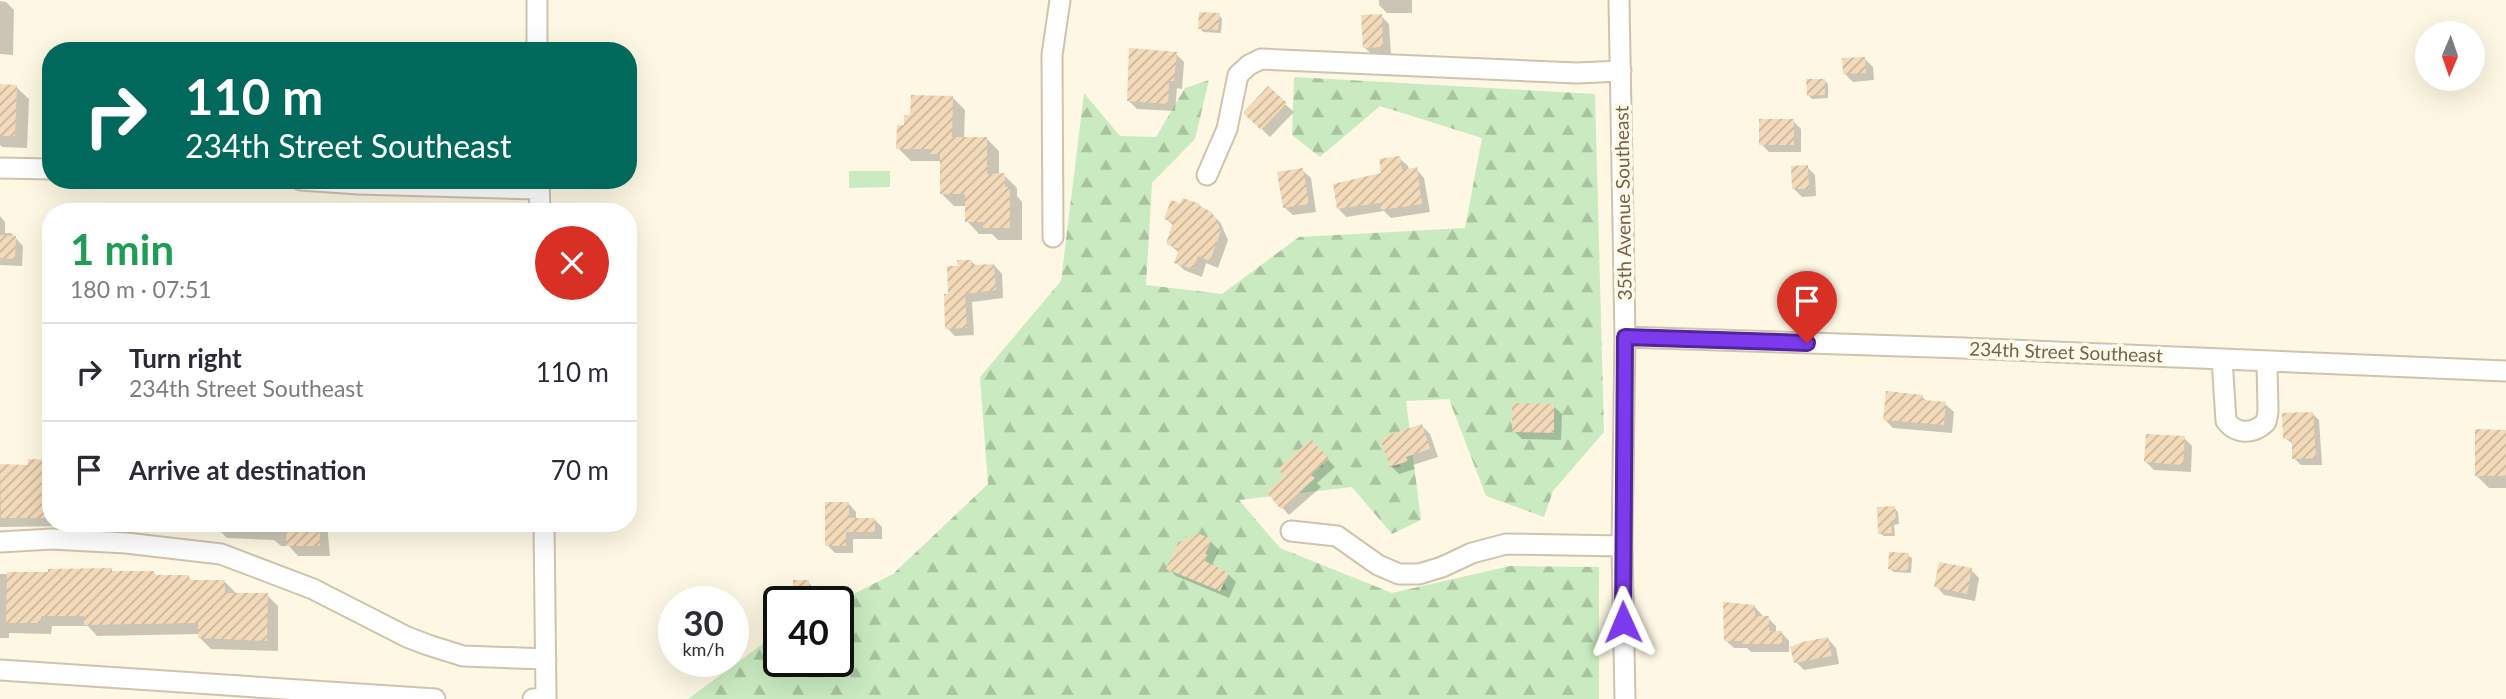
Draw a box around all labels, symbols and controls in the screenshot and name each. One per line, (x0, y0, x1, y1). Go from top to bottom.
north arrow (2415, 21, 2485, 91)
map controls (2415, 21, 2485, 91)
text: 110 m (185, 67, 323, 125)
icon: right (70, 70, 161, 161)
street label: 35th Avenue Southeast (1609, 105, 1636, 301)
text: 234th Street Southeast (185, 126, 511, 165)
text: 1 min (70, 224, 174, 274)
button: close (535, 226, 609, 300)
pin (1777, 271, 1837, 343)
text: 180 m · 07:51 (70, 275, 212, 303)
icon: arrive (1788, 282, 1826, 320)
street label: 234th Street Southeast (1969, 337, 2163, 366)
text: Turn right (129, 342, 242, 374)
icon: right (70, 353, 108, 391)
text: 110 m (536, 356, 609, 388)
text: 234th Street Southeast (129, 374, 364, 402)
icon: arrive (70, 451, 108, 489)
text: Arrive at destination (129, 454, 366, 486)
text: 70 m (551, 454, 609, 486)
position arrow (1586, 585, 1660, 659)
speed limit sign: 40 (763, 586, 854, 677)
text: 30 (683, 601, 724, 643)
text: km/h (682, 638, 725, 660)

